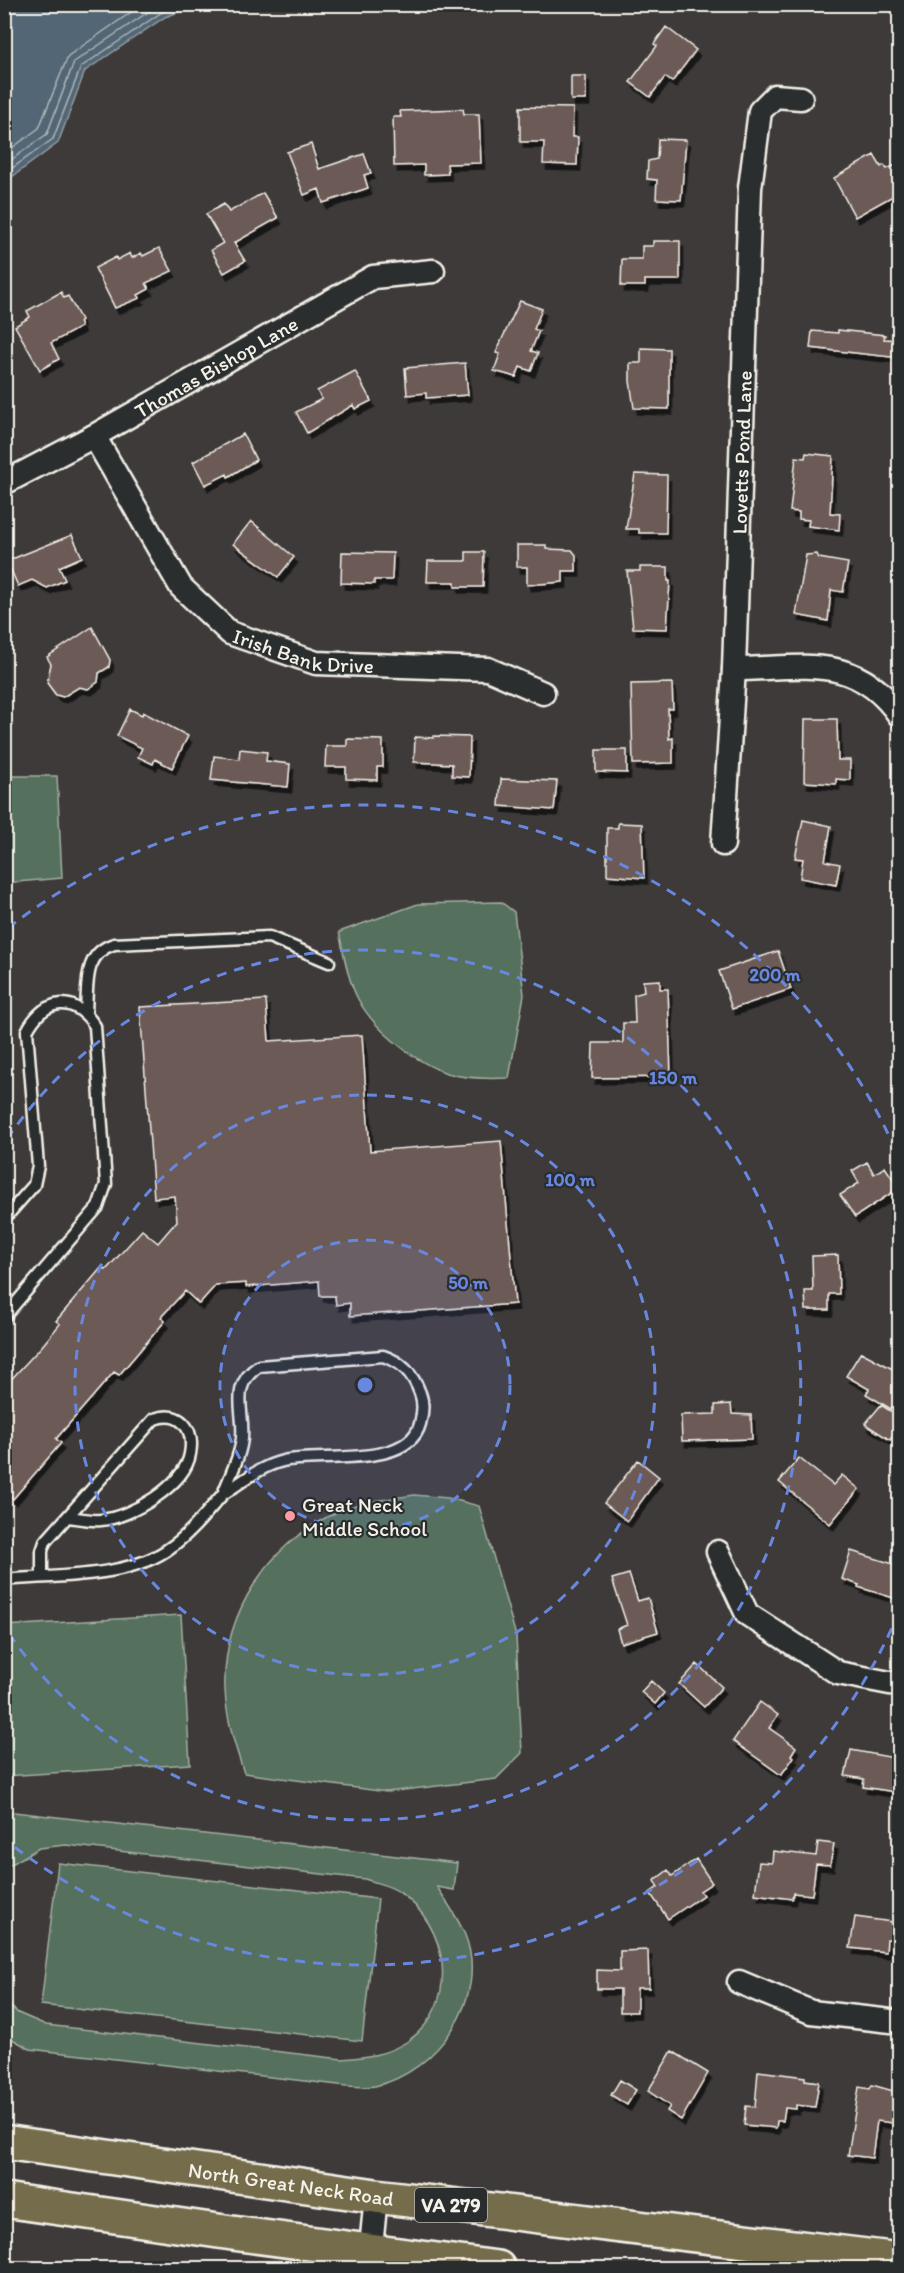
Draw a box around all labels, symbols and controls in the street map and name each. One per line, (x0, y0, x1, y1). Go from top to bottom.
street label: Thomas Bishop Lane (130, 310, 302, 423)
street label: Lovetts Pond Lane (726, 370, 756, 535)
street label: Irish Bank Drive (230, 623, 374, 678)
text: 200 m (750, 964, 801, 986)
text: 150 m (649, 1067, 698, 1089)
text: 100 m (545, 1169, 596, 1191)
text: 50 m (448, 1272, 489, 1294)
centre of rings (355, 1375, 375, 1395)
place label: Great Neck Middle School (302, 1492, 427, 1541)
marker: Great Neck Middle School (283, 1509, 297, 1523)
street label: North Great Neck Road (186, 2156, 395, 2211)
road number: VA 279 (415, 2188, 487, 2222)

